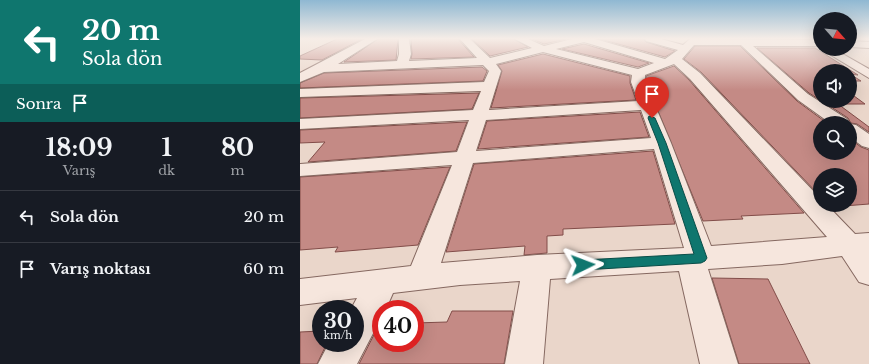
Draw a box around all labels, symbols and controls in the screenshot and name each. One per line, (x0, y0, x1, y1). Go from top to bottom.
north arrow (813, 12, 857, 56)
map controls (813, 12, 857, 212)
text: 20 m (82, 13, 160, 48)
icon: left (16, 16, 68, 68)
text: Sola dön (82, 48, 163, 70)
button: sound (813, 64, 857, 108)
pin (635, 77, 669, 118)
icon: arrive (641, 83, 663, 105)
icon: arrive (69, 92, 91, 114)
text: Sonra (16, 94, 61, 113)
button: search (813, 116, 857, 160)
text: 18:09 (46, 133, 113, 162)
text: 1 (161, 133, 172, 162)
text: 80 (221, 133, 254, 162)
text: Varış (63, 162, 96, 179)
text: dk (158, 162, 175, 179)
text: m (231, 162, 245, 179)
button: layers (813, 168, 857, 212)
icon: left (16, 206, 38, 228)
text: Sola dön (50, 207, 119, 226)
text: 20 m (244, 207, 284, 226)
position arrow (562, 244, 604, 286)
icon: arrive (16, 258, 38, 280)
text: Varış noktası (50, 259, 151, 278)
text: 60 m (243, 259, 284, 278)
speed limit sign: 40 (372, 300, 424, 352)
text: 30 (324, 309, 352, 333)
text: km/h (324, 329, 352, 342)

